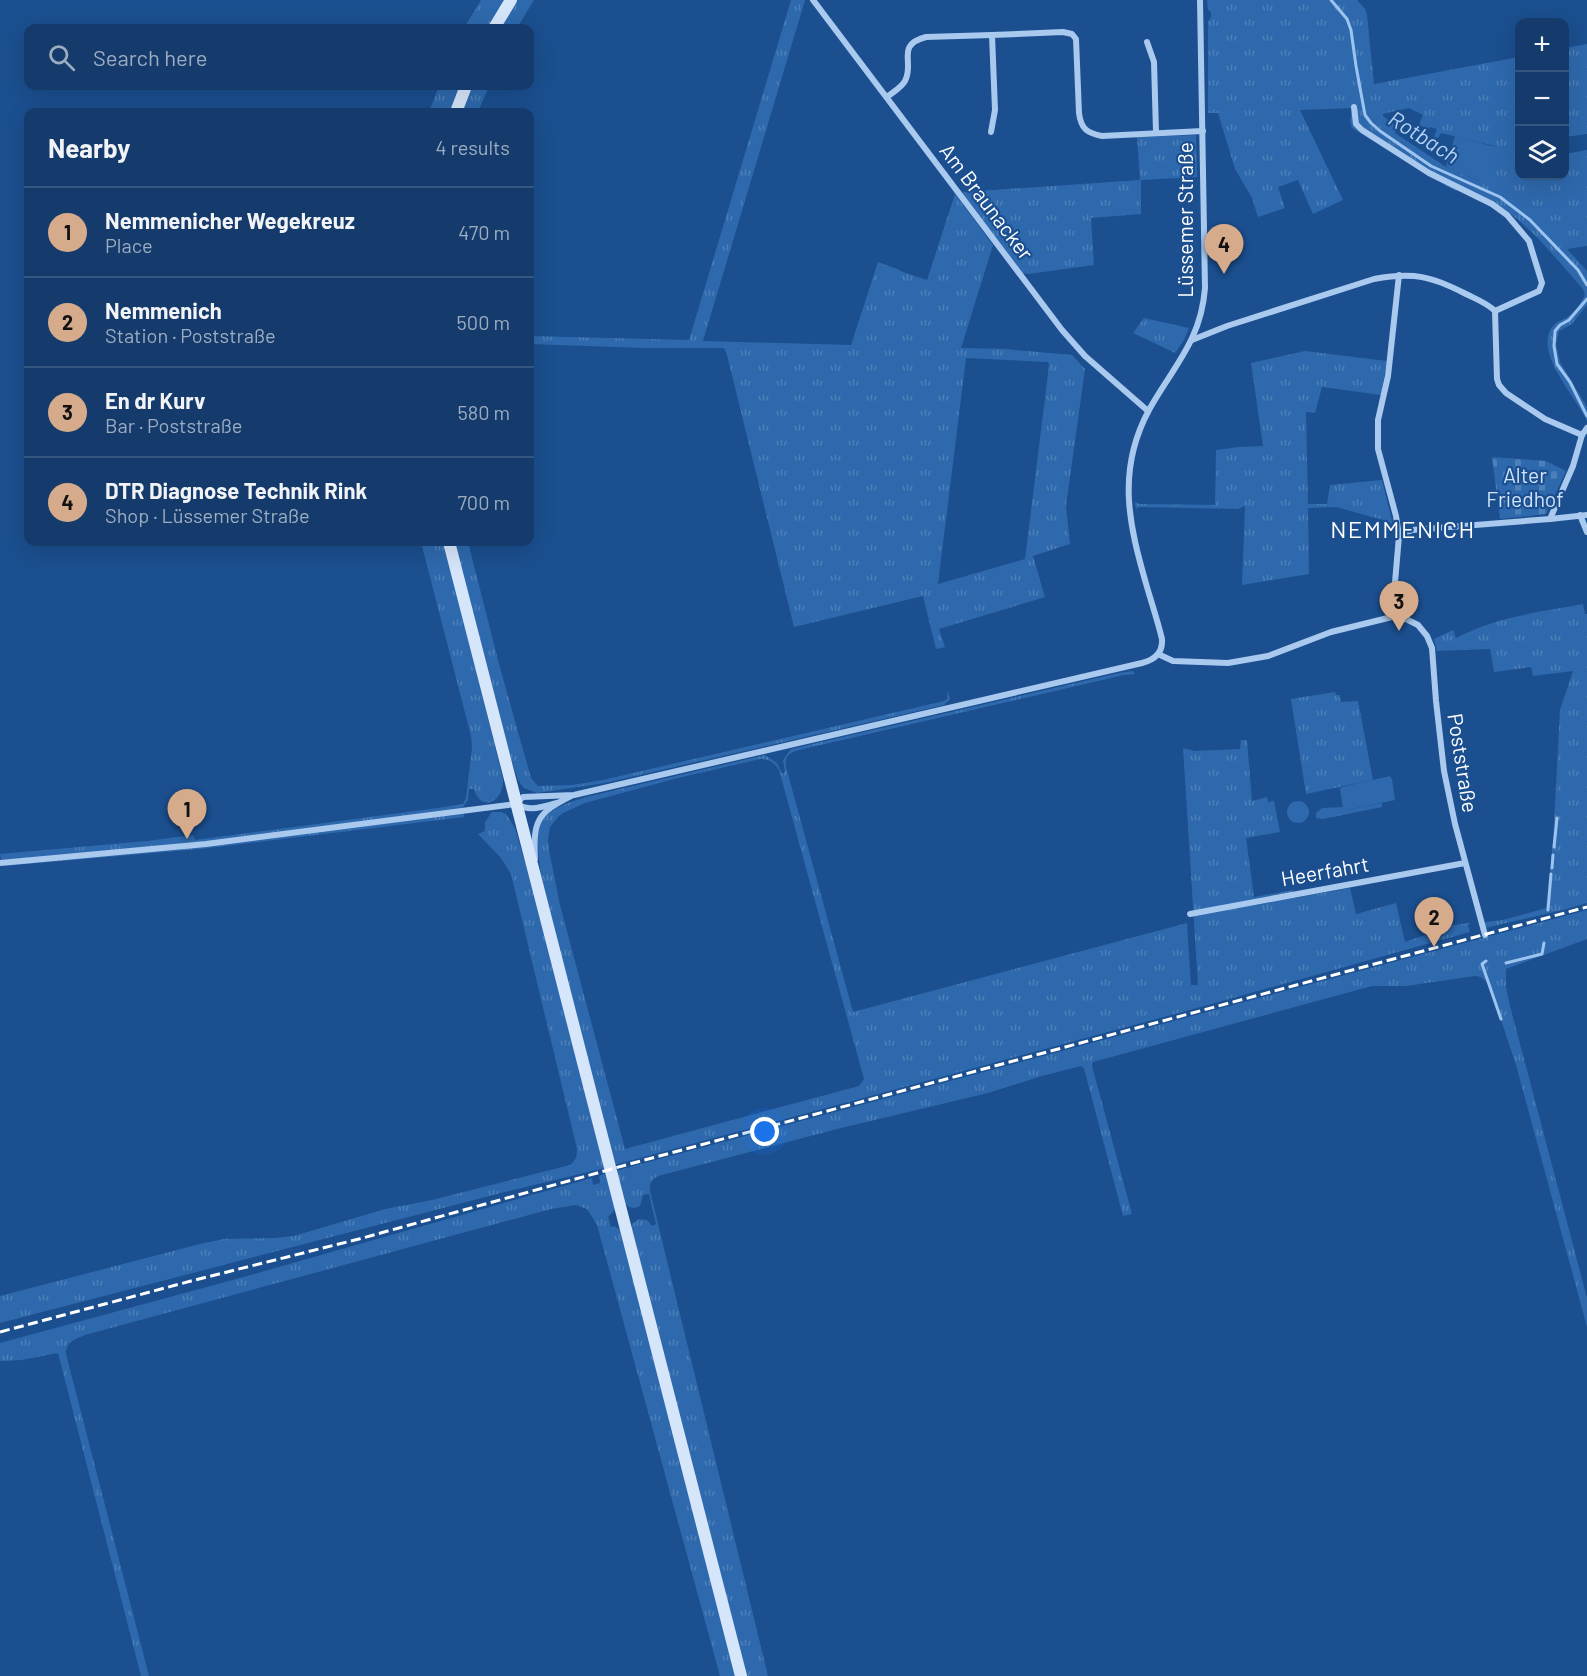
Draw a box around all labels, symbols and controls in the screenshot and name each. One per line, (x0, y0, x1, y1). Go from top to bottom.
map controls (1515, 18, 1569, 180)
button: + (1515, 18, 1569, 72)
search box (24, 24, 534, 90)
icon: search (45, 41, 78, 74)
text: Search here (93, 44, 207, 70)
button: − (1515, 72, 1569, 126)
water label: Rotbach (1385, 104, 1465, 168)
button: layers (1515, 126, 1569, 180)
text: Nearby (48, 132, 130, 163)
text: 4 results (435, 135, 510, 159)
street label: Am Braunacker (935, 138, 1039, 264)
street label: Lüssemer Straße (1172, 142, 1197, 298)
text: Nemmenicher Wegekreuz (105, 207, 355, 233)
text: 1 (64, 220, 71, 244)
text: 470 m (458, 220, 510, 244)
pin: 4 (1204, 224, 1244, 274)
text: Place (105, 233, 153, 257)
text: Nemmenich (105, 297, 222, 323)
text: 2 (62, 310, 73, 334)
text: 500 m (457, 310, 510, 334)
text: Station · Poststraße (105, 323, 276, 347)
text: En dr Kurv (105, 387, 205, 413)
text: 3 (62, 400, 73, 424)
text: 580 m (457, 400, 510, 424)
text: Bar · Poststraße (105, 413, 243, 437)
park label: Alter Friedhof (1486, 462, 1564, 511)
text: DTR Diagnose Technik Rink (105, 477, 367, 503)
text: 4 (61, 490, 74, 514)
text: 700 m (457, 490, 510, 514)
text: Shop · Lüssemer Straße (105, 503, 310, 527)
district label: NEMMENICH (1330, 514, 1476, 543)
pin: 3 (1380, 582, 1418, 631)
street label: Poststraße (1443, 711, 1484, 814)
pin: 1 (168, 790, 207, 839)
street label: Heerfahrt (1279, 851, 1371, 891)
pin: 2 (1414, 898, 1454, 947)
your location (750, 1117, 779, 1146)

